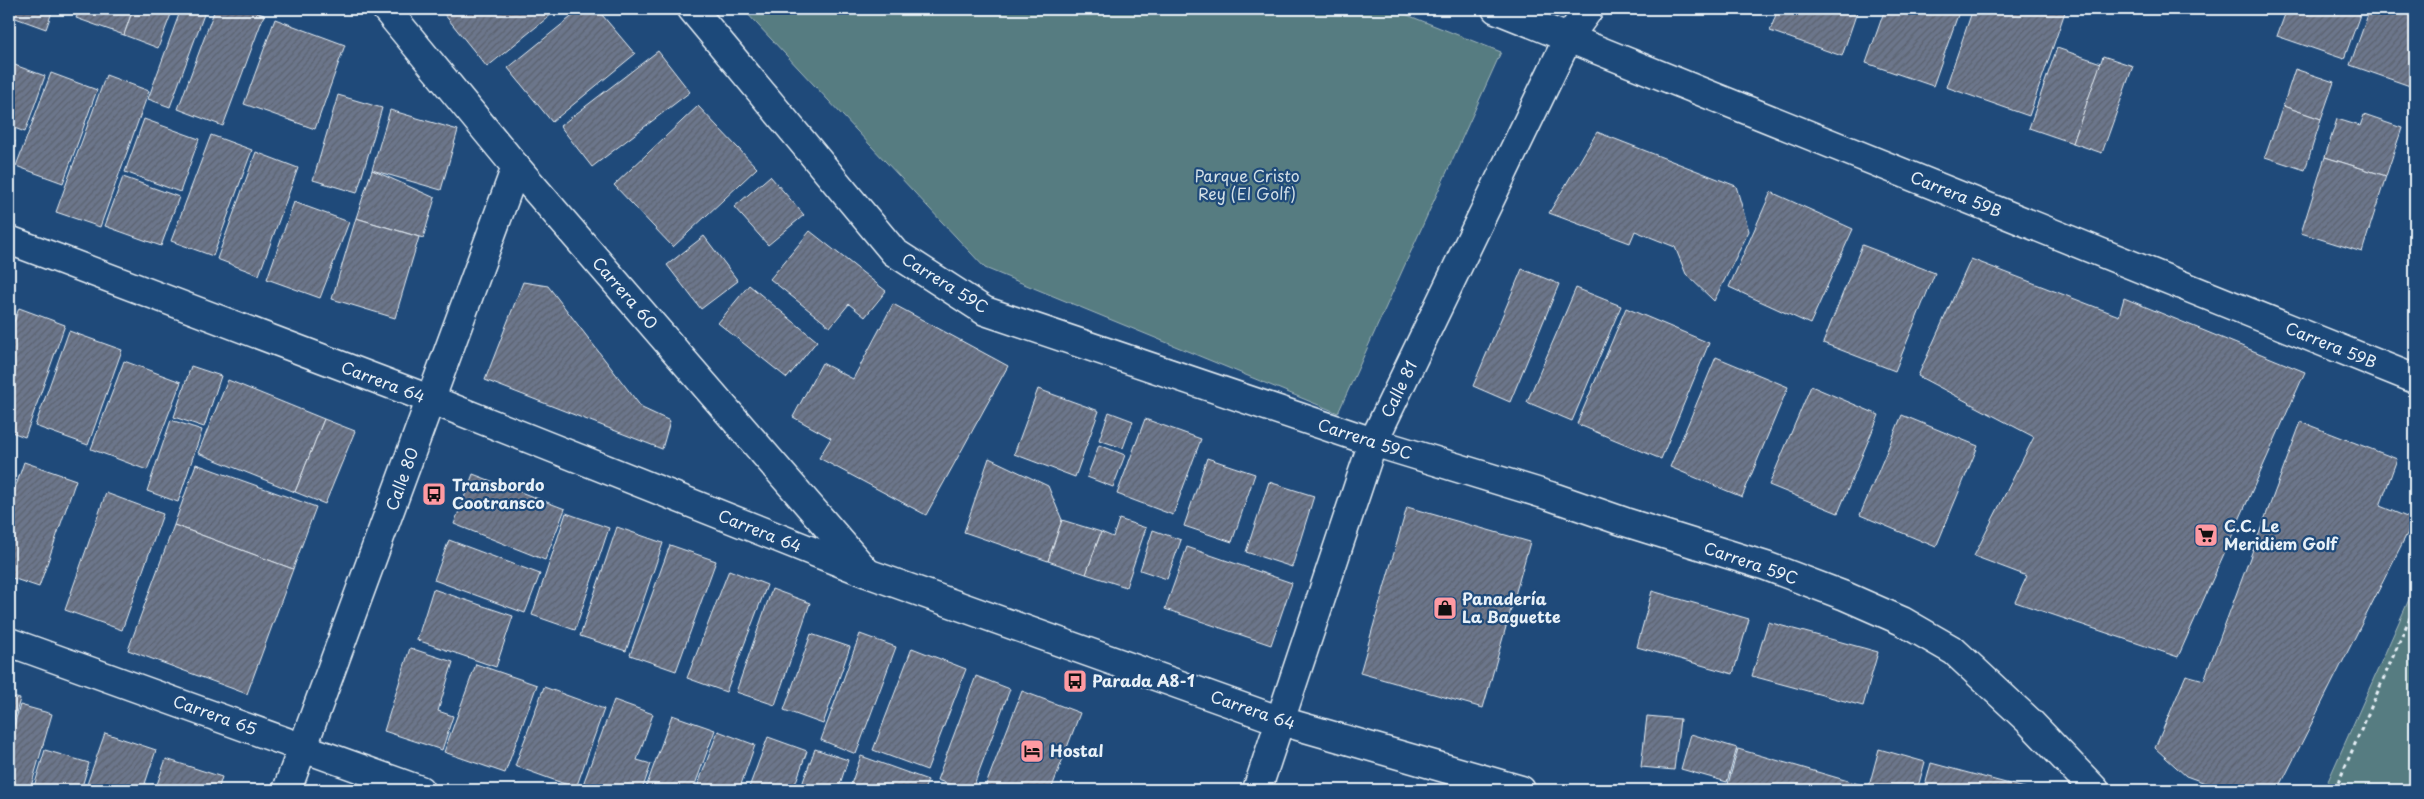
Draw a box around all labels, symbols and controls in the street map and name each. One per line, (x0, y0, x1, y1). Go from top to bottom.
park label: Parque Cristo Rey (El Golf) (1194, 163, 1300, 205)
street label: Carrera 59B (1907, 164, 2006, 222)
street label: Carrera 59C (898, 246, 994, 318)
street label: Carrera 60 (587, 251, 664, 334)
street label: Carrera 59B (2282, 315, 2381, 373)
street label: Carrera 64 (338, 354, 429, 408)
street label: Calle 81 (1374, 356, 1422, 421)
street label: Carrera 59C (1315, 411, 1416, 465)
street label: Calle 80 (379, 444, 424, 514)
place label: Transbordo Cootransco (452, 472, 545, 514)
bus stop icon: Transbordo Cootransco (421, 481, 447, 507)
street label: Carrera 64 (715, 502, 806, 558)
place label: C.C. Le Meridiem Golf (2224, 513, 2339, 555)
supermarket icon: C.C. Le Meridiem Golf (2193, 522, 2219, 548)
street label: Carrera 59C (1701, 535, 1802, 589)
place label: Panadería La Baguette (1462, 586, 1561, 628)
shop icon: Panadería La Baguette (1432, 595, 1458, 621)
bus stop icon: Parada A8-1 (1062, 668, 1088, 694)
place label: Parada A8-1 (1092, 668, 1195, 692)
street label: Carrera 64 (1208, 683, 1299, 735)
street label: Carrera 65 (170, 688, 261, 740)
hotel icon: Hostal (1019, 738, 1045, 764)
place label: Hostal (1050, 738, 1104, 762)

